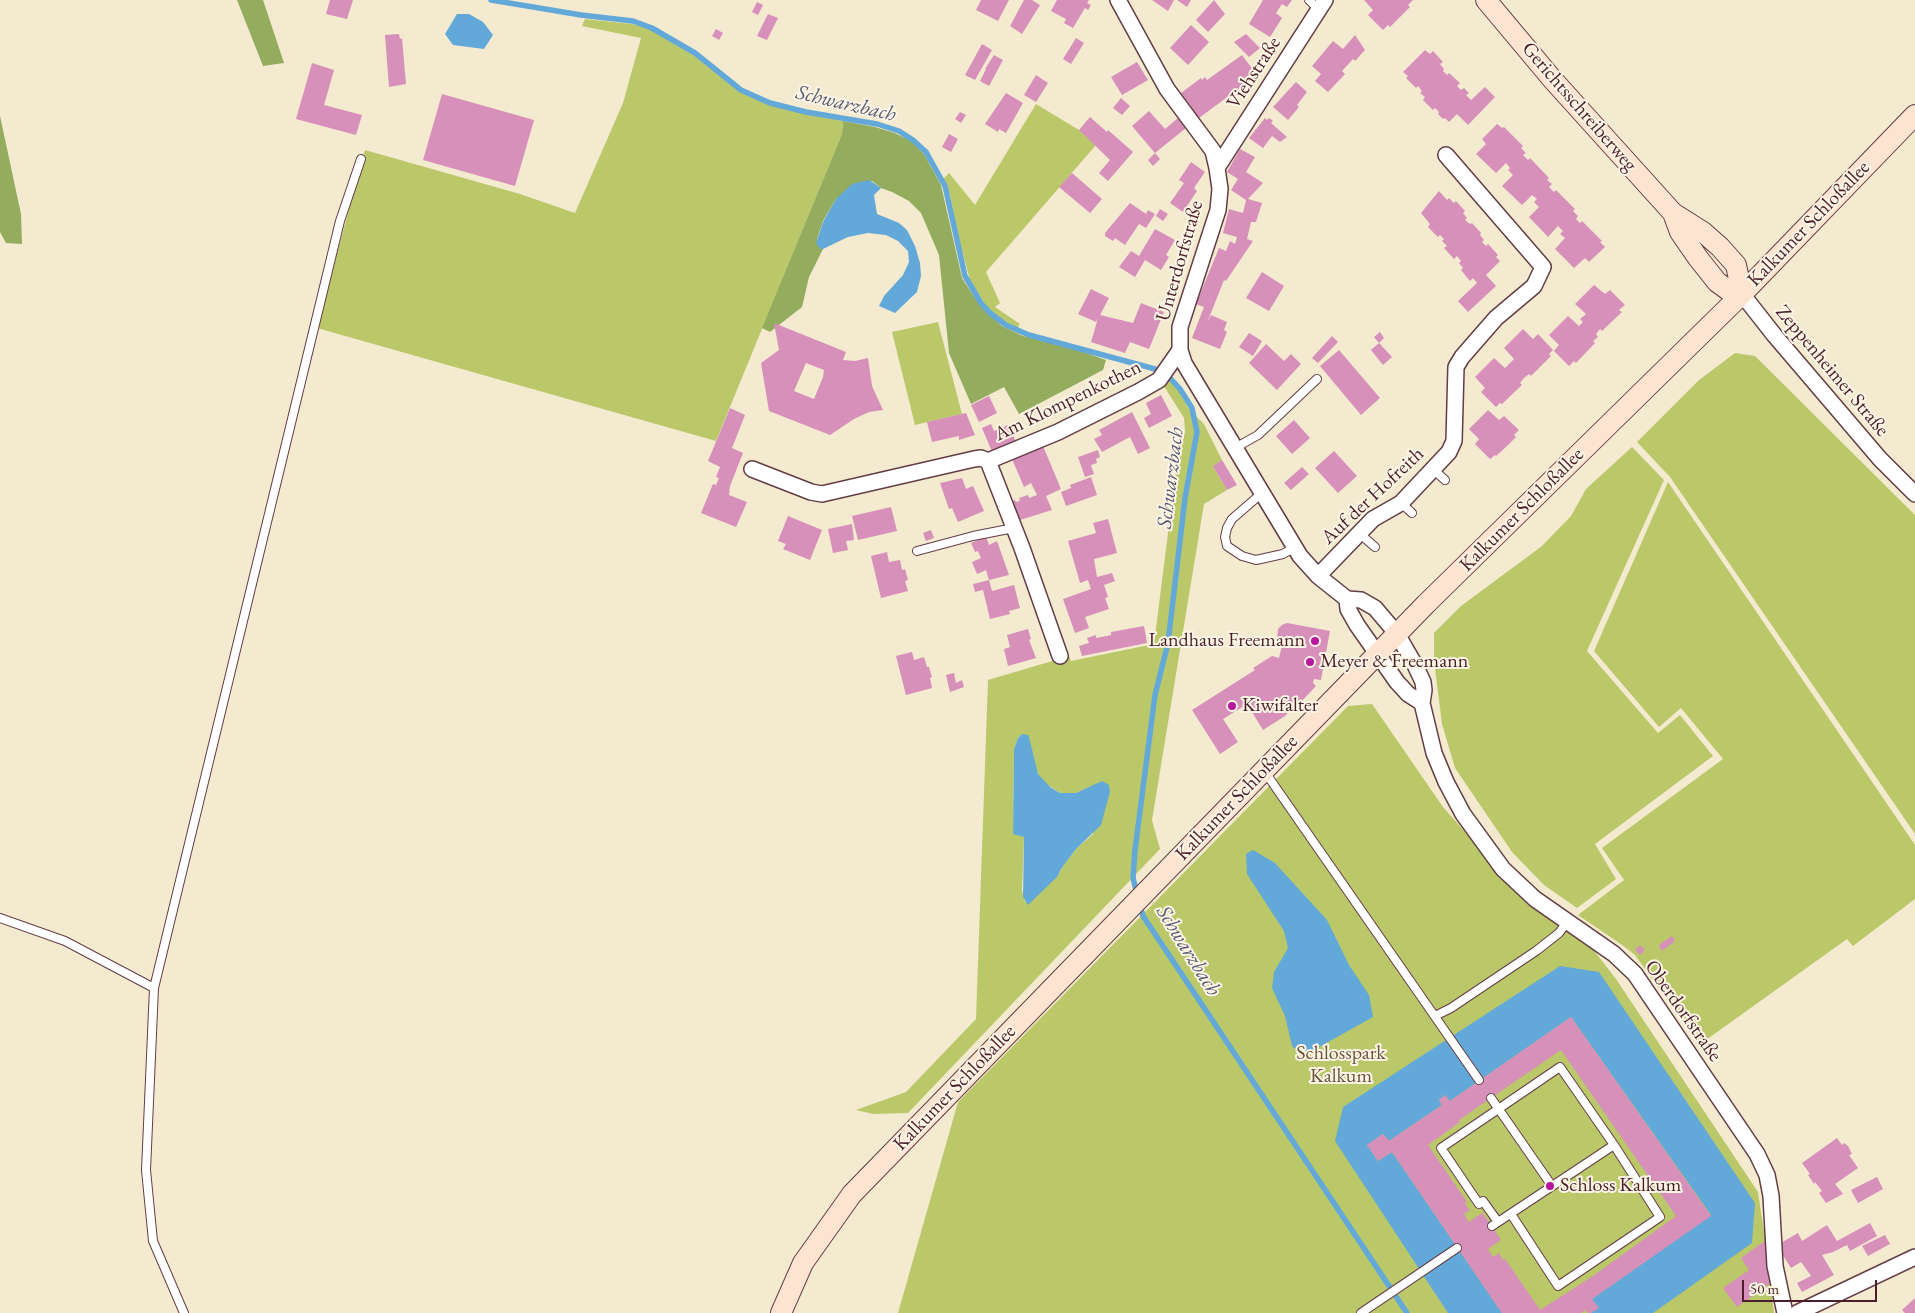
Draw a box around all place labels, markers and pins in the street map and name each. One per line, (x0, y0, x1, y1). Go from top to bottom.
place label: Landhaus Freemann (1148, 629, 1305, 653)
marker: Landhaus Freemann (1309, 635, 1321, 647)
place label: Meyer & Freemann (1320, 650, 1468, 674)
marker: Meyer & Freemann (1304, 656, 1316, 668)
place label: Kiwifalter (1242, 694, 1319, 718)
marker: Kiwifalter (1226, 700, 1238, 712)
place label: Schloss Kalkum (1560, 1174, 1681, 1198)
marker: Schloss Kalkum (1544, 1180, 1556, 1192)

